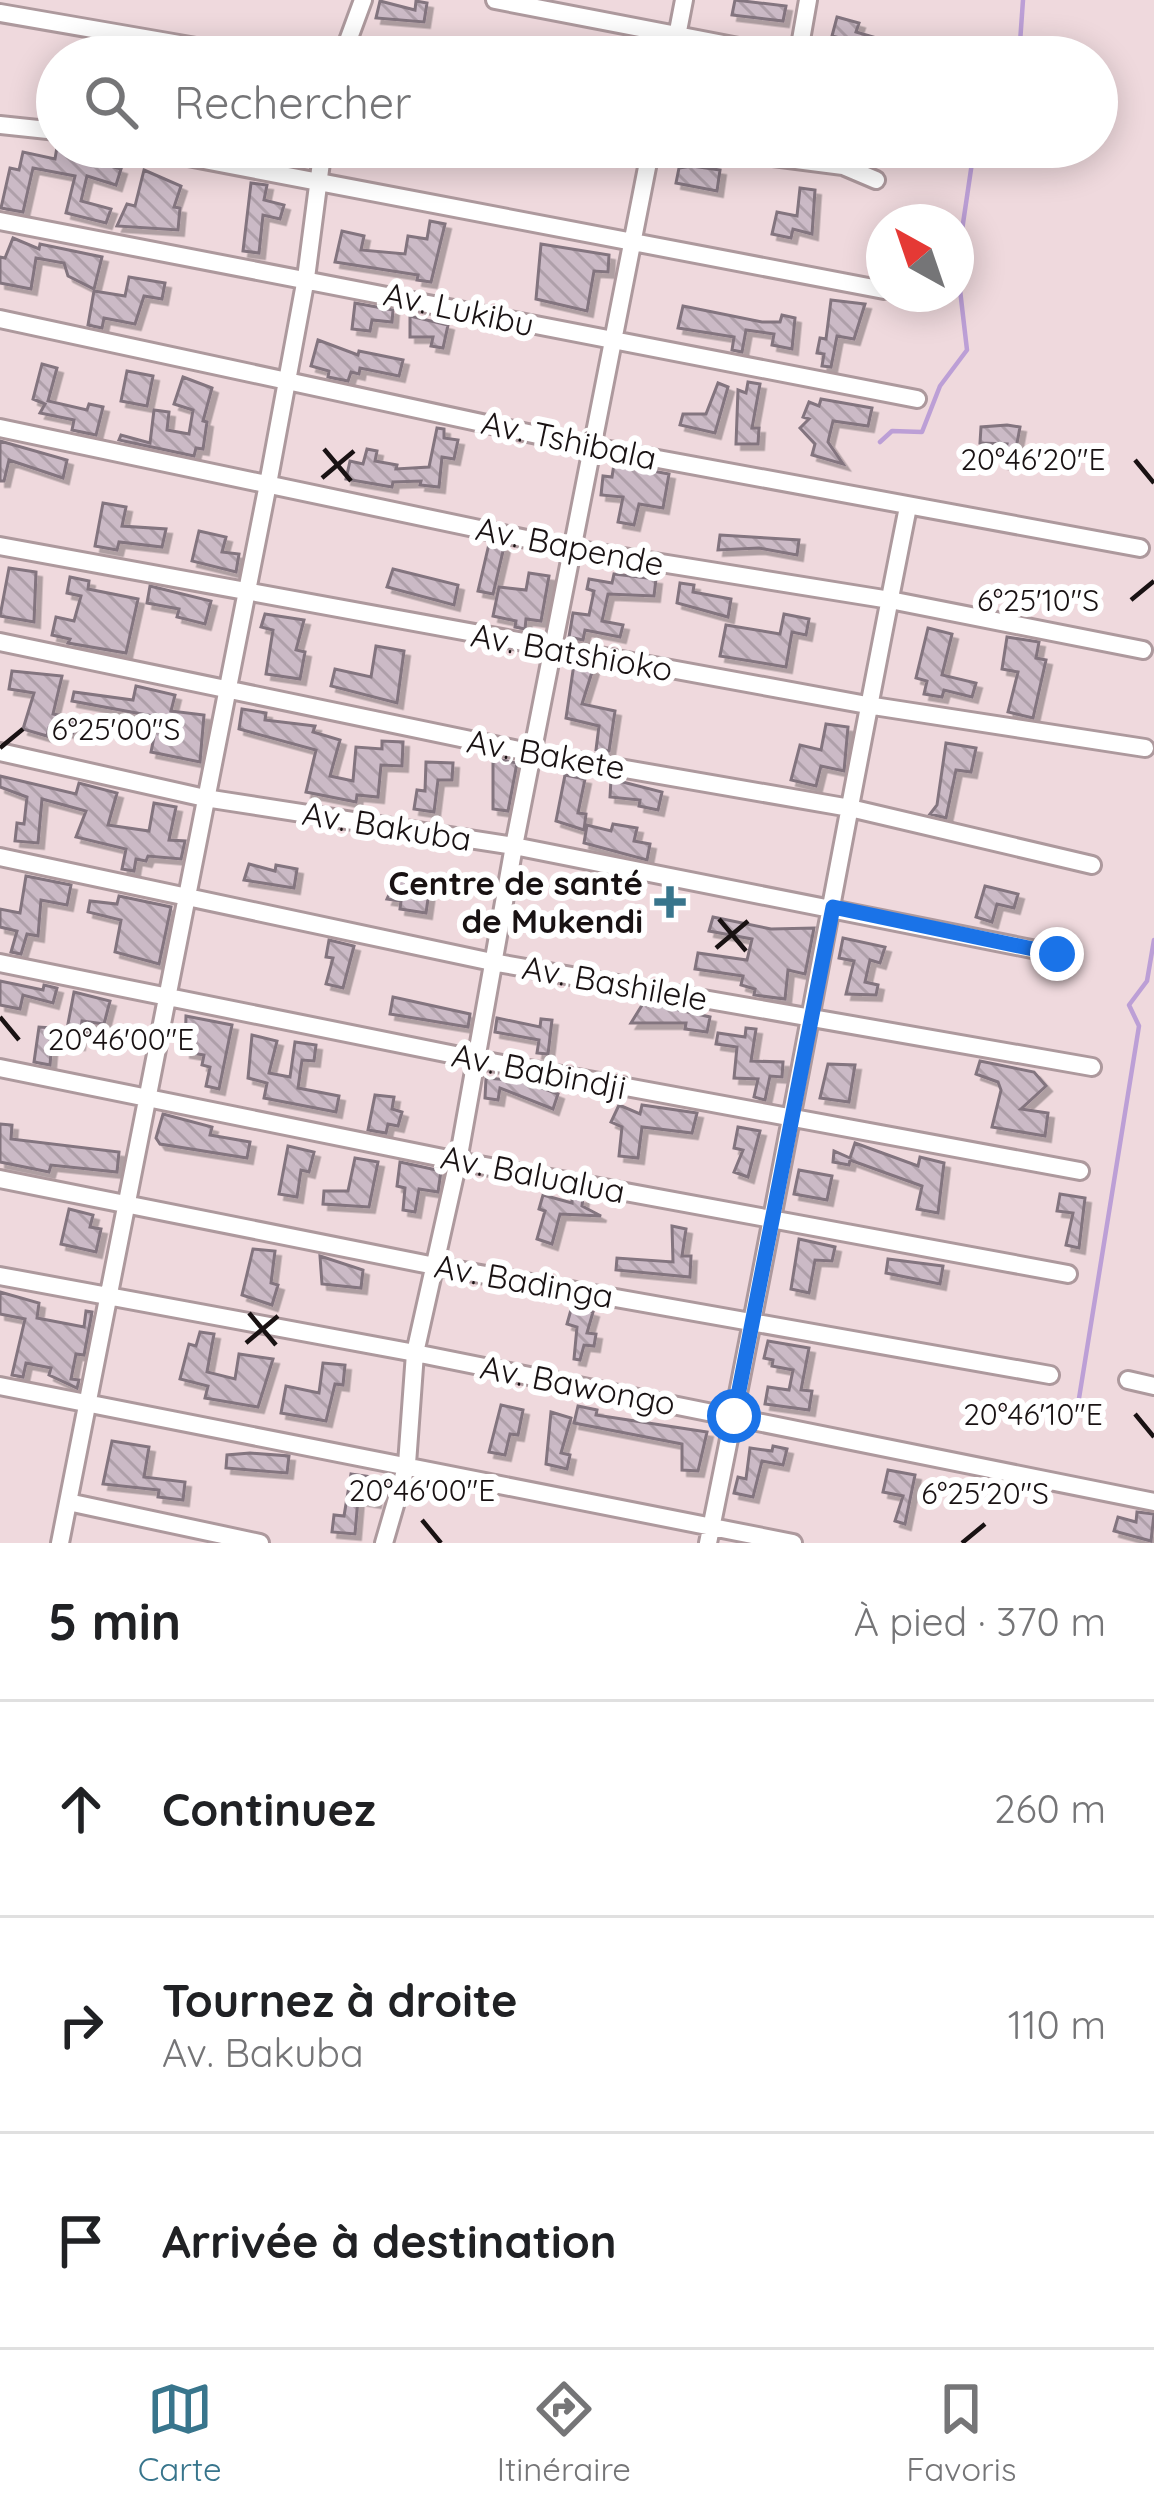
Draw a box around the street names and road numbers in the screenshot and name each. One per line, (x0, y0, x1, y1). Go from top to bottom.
street label: Av. Lukibu (380, 273, 538, 344)
street label: Av. Tshibala (478, 401, 660, 478)
street label: Av. Bapende (473, 507, 668, 584)
street label: Av. Batshioko (468, 614, 676, 689)
street label: Av. Bakete (464, 719, 628, 788)
street label: Av. Bakuba (300, 792, 475, 859)
street label: Av. Bashilele (519, 946, 711, 1019)
street label: Av. Babindji (449, 1034, 630, 1107)
street label: Av. Balualua (438, 1136, 629, 1211)
street label: Av. Badinga (431, 1245, 617, 1316)
street label: Av. Bawongo (477, 1346, 679, 1424)

